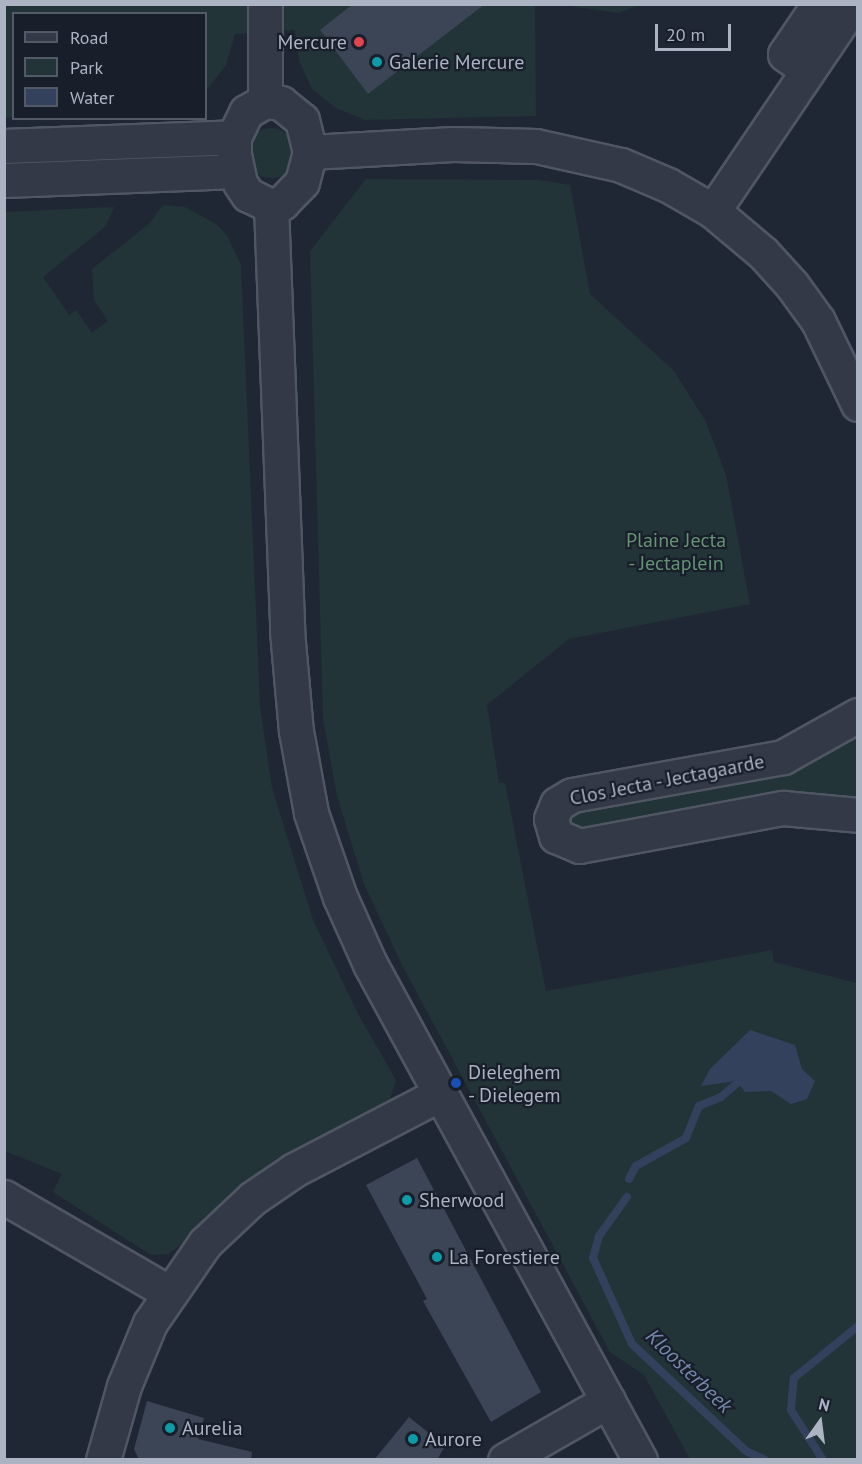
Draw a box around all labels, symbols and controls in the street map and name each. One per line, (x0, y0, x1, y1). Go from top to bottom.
legend (12, 12, 207, 120)
scale bar (658, 12, 734, 50)
text: 20 m (666, 23, 705, 46)
text: Road (70, 26, 108, 49)
place label: Mercure (277, 30, 347, 54)
marker: Mercure (352, 35, 366, 49)
place label: Galerie Mercure (389, 50, 524, 74)
marker: Galerie Mercure (370, 55, 384, 69)
text: Park (70, 56, 103, 79)
text: Water (70, 86, 114, 109)
park label: Plaine Jecta - Jectaplein (626, 529, 726, 576)
street label: Clos Jecta - Jectagaarde (566, 749, 768, 811)
place label: Dieleghem - Dielegem (468, 1060, 562, 1107)
marker: Dieleghem - Dielegem (449, 1076, 463, 1090)
place label: Sherwood (419, 1188, 504, 1212)
marker: Sherwood (400, 1193, 414, 1207)
place label: La Forestiere (449, 1245, 560, 1269)
marker: La Forestiere (430, 1250, 444, 1264)
water label: Kloosterbeek (641, 1324, 737, 1418)
north arrow (790, 1392, 850, 1452)
text: N (817, 1394, 832, 1416)
place label: Aurelia (182, 1416, 243, 1440)
marker: Aurelia (163, 1421, 177, 1435)
place label: Aurore (425, 1427, 482, 1451)
marker: Aurore (406, 1432, 420, 1446)

